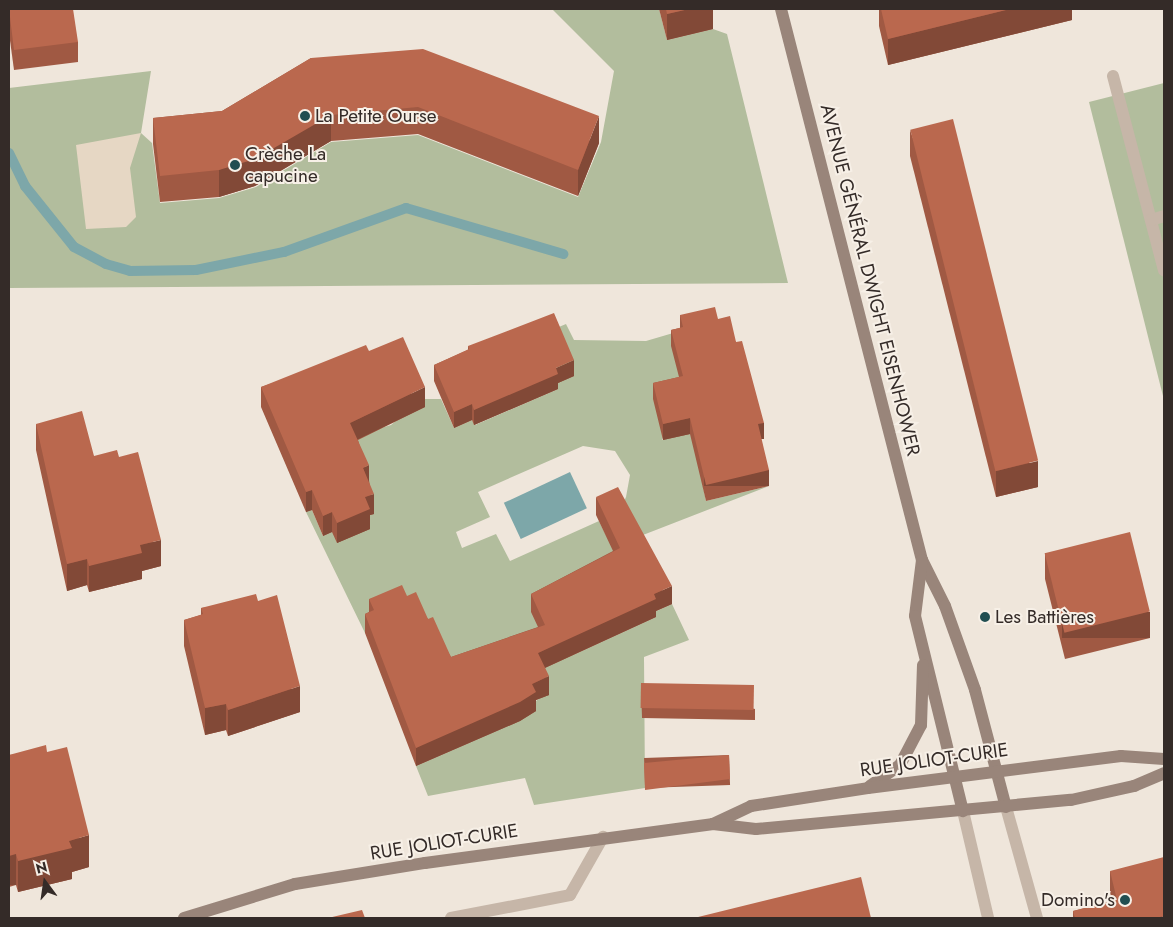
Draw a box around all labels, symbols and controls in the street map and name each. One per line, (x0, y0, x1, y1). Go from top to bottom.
street label: AVENUE GÉNÉRAL DWIGHT EISENHOWER (815, 102, 925, 458)
place label: La Petite Ourse (315, 105, 437, 127)
marker: La Petite Ourse (299, 110, 311, 122)
place label: Crèche La capucine (245, 143, 326, 187)
marker: Crèche La capucine (229, 159, 241, 171)
place label: Les Battières (995, 606, 1094, 628)
marker: Les Battières (979, 611, 991, 623)
street label: RUE JOLIOT-CURIE (858, 738, 1010, 782)
street label: RUE JOLIOT-CURIE (368, 819, 520, 865)
text: N (34, 856, 49, 878)
north arrow (20, 857, 70, 907)
place label: Domino's (1041, 889, 1115, 911)
marker: Domino's (1119, 894, 1131, 906)

